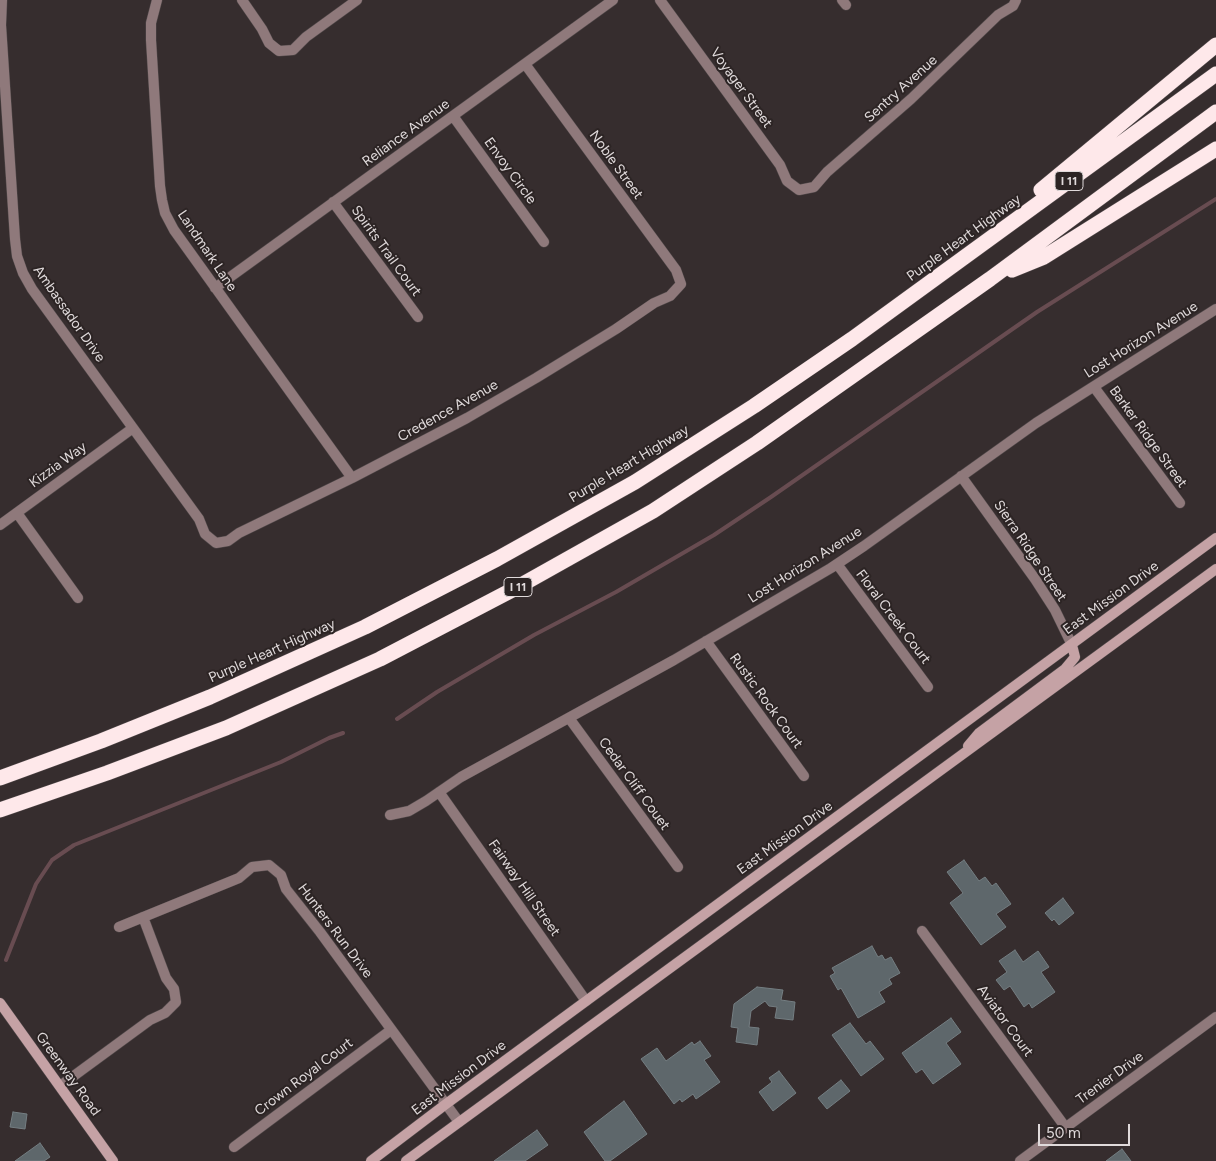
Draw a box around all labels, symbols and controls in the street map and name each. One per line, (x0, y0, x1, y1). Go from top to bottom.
street label: Voyager Street (706, 45, 776, 131)
street label: Sentry Avenue (861, 52, 941, 126)
street label: Reliance Avenue (359, 96, 453, 170)
street label: Noble Street (586, 127, 646, 203)
street label: Envoy Circle (480, 134, 540, 208)
road number: I 11 (1055, 172, 1083, 190)
street label: Purple Heart Highway (904, 191, 1024, 285)
street label: Spirits Trail Court (347, 202, 425, 300)
street label: Landmark Lane (174, 207, 240, 295)
street label: Ambassador Drive (29, 263, 109, 365)
street label: Lost Horizon Avenue (1081, 298, 1201, 382)
street label: Credence Avenue (395, 376, 501, 446)
street label: Barker Ridge Street (1105, 383, 1191, 491)
street label: Purple Heart Highway (566, 422, 692, 506)
street label: Kizzia Way (26, 439, 90, 491)
street label: Sierra Ridge Street (990, 497, 1070, 605)
street label: Lost Horizon Avenue (745, 523, 865, 607)
street label: East Mission Drive (1060, 558, 1162, 638)
street label: Floral Creek Court (852, 567, 934, 667)
road number: I 11 (504, 578, 532, 596)
street label: Purple Heart Highway (206, 616, 338, 686)
street label: Rustic Rock Court (726, 650, 806, 752)
street label: Cedar Cliff Couet (595, 734, 673, 834)
street label: East Mission Drive (734, 798, 836, 878)
street label: Fairway Hill Street (484, 837, 564, 939)
street label: Hunters Run Drive (294, 880, 376, 982)
street label: Aviator Court (973, 982, 1037, 1060)
street label: Greenway Road (32, 1029, 104, 1119)
street label: Crown Royal Court (252, 1035, 356, 1119)
street label: East Mission Drive (408, 1037, 510, 1119)
street label: Trenier Drive (1073, 1048, 1147, 1108)
scale bar (1041, 1114, 1134, 1146)
text: 50 m (1046, 1124, 1081, 1142)

